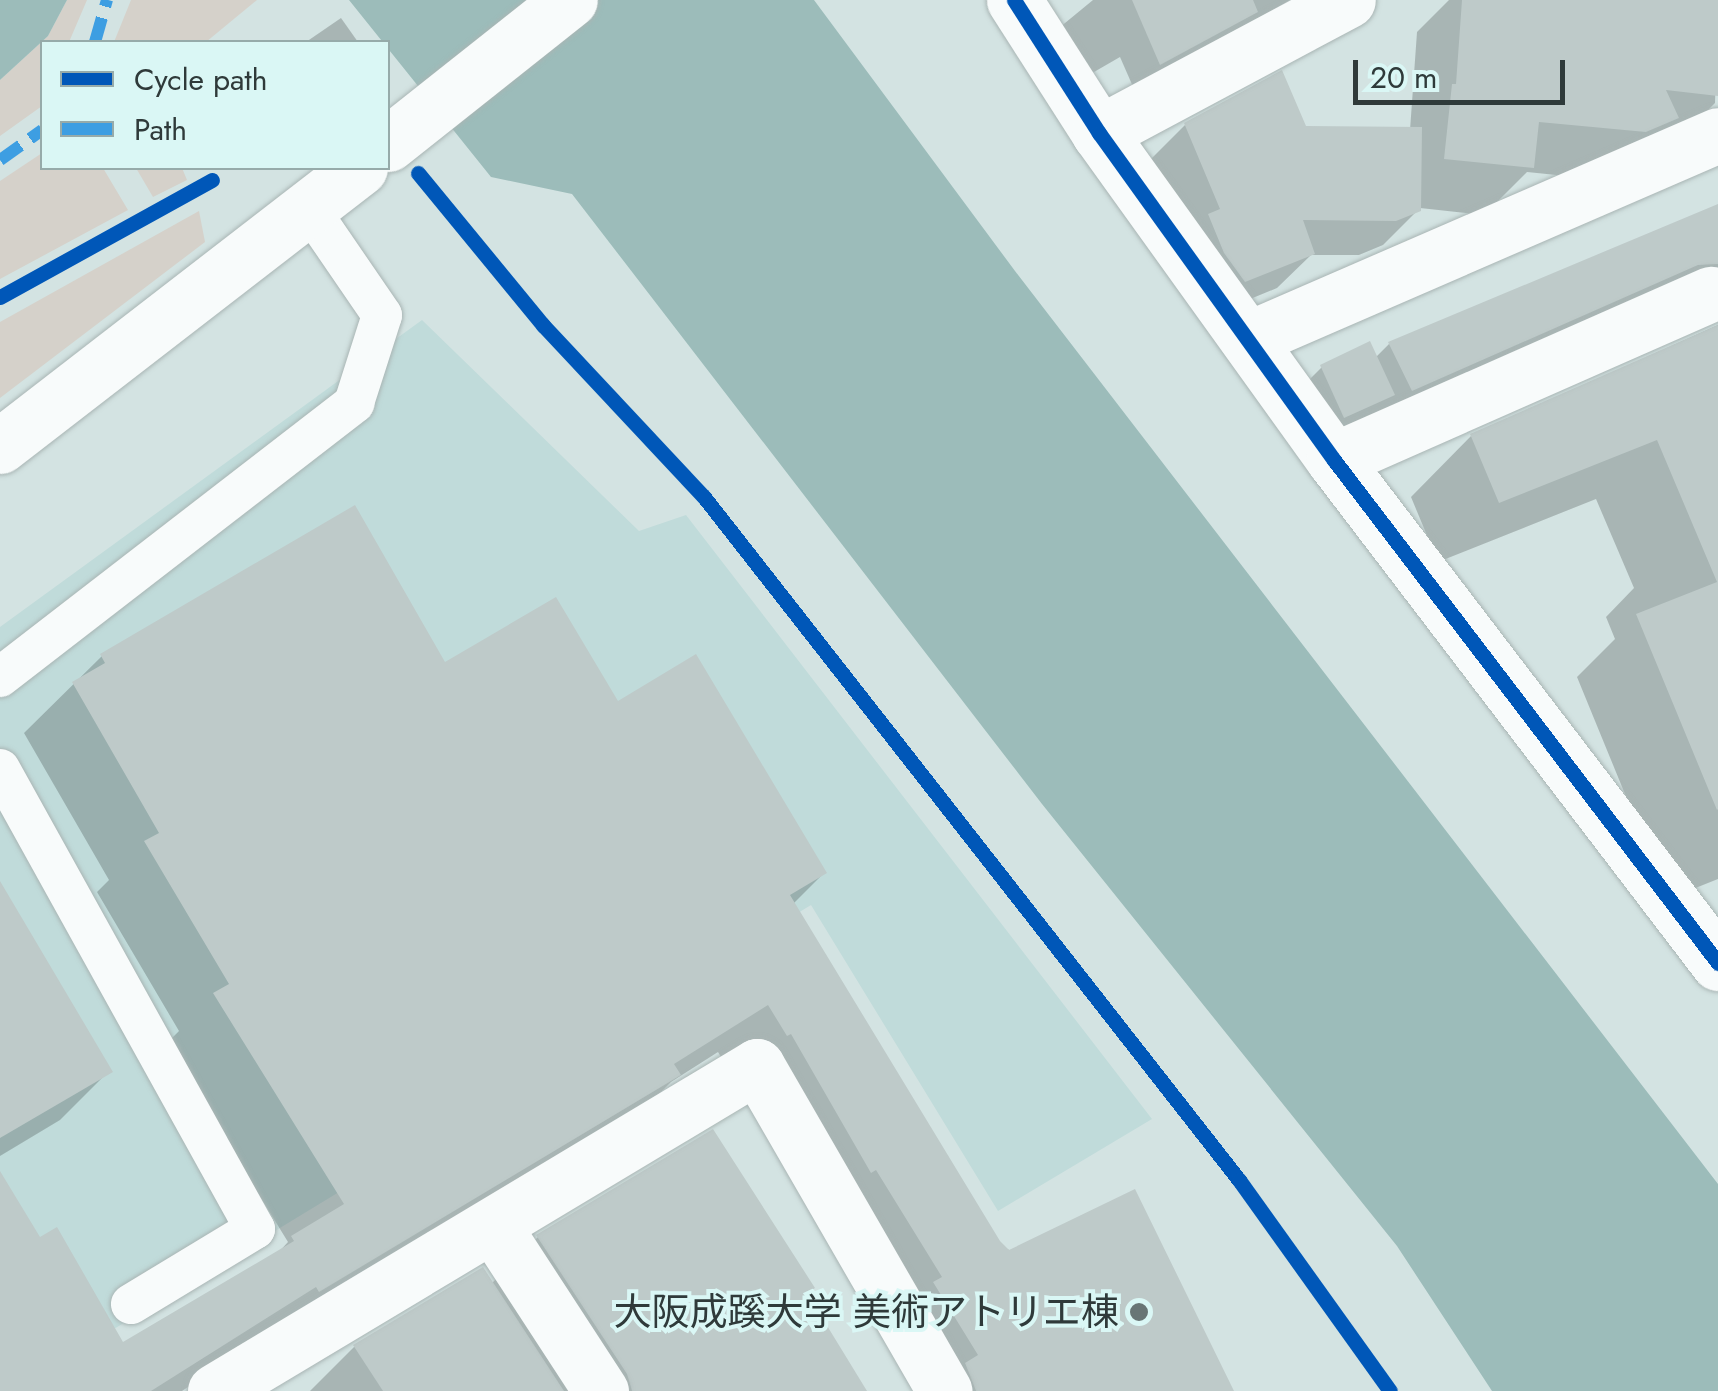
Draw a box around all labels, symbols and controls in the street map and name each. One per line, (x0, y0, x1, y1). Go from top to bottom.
legend (40, 40, 390, 170)
scale bar (1358, 40, 1570, 102)
text: 20 m (1370, 56, 1437, 99)
text: Cycle path (134, 58, 267, 101)
text: Path (134, 108, 187, 151)
place label: 大阪成蹊大学 美術アトリエ棟 (614, 1289, 1119, 1335)
marker: 大阪成蹊大学 美術アトリエ棟 (1128, 1301, 1150, 1323)

